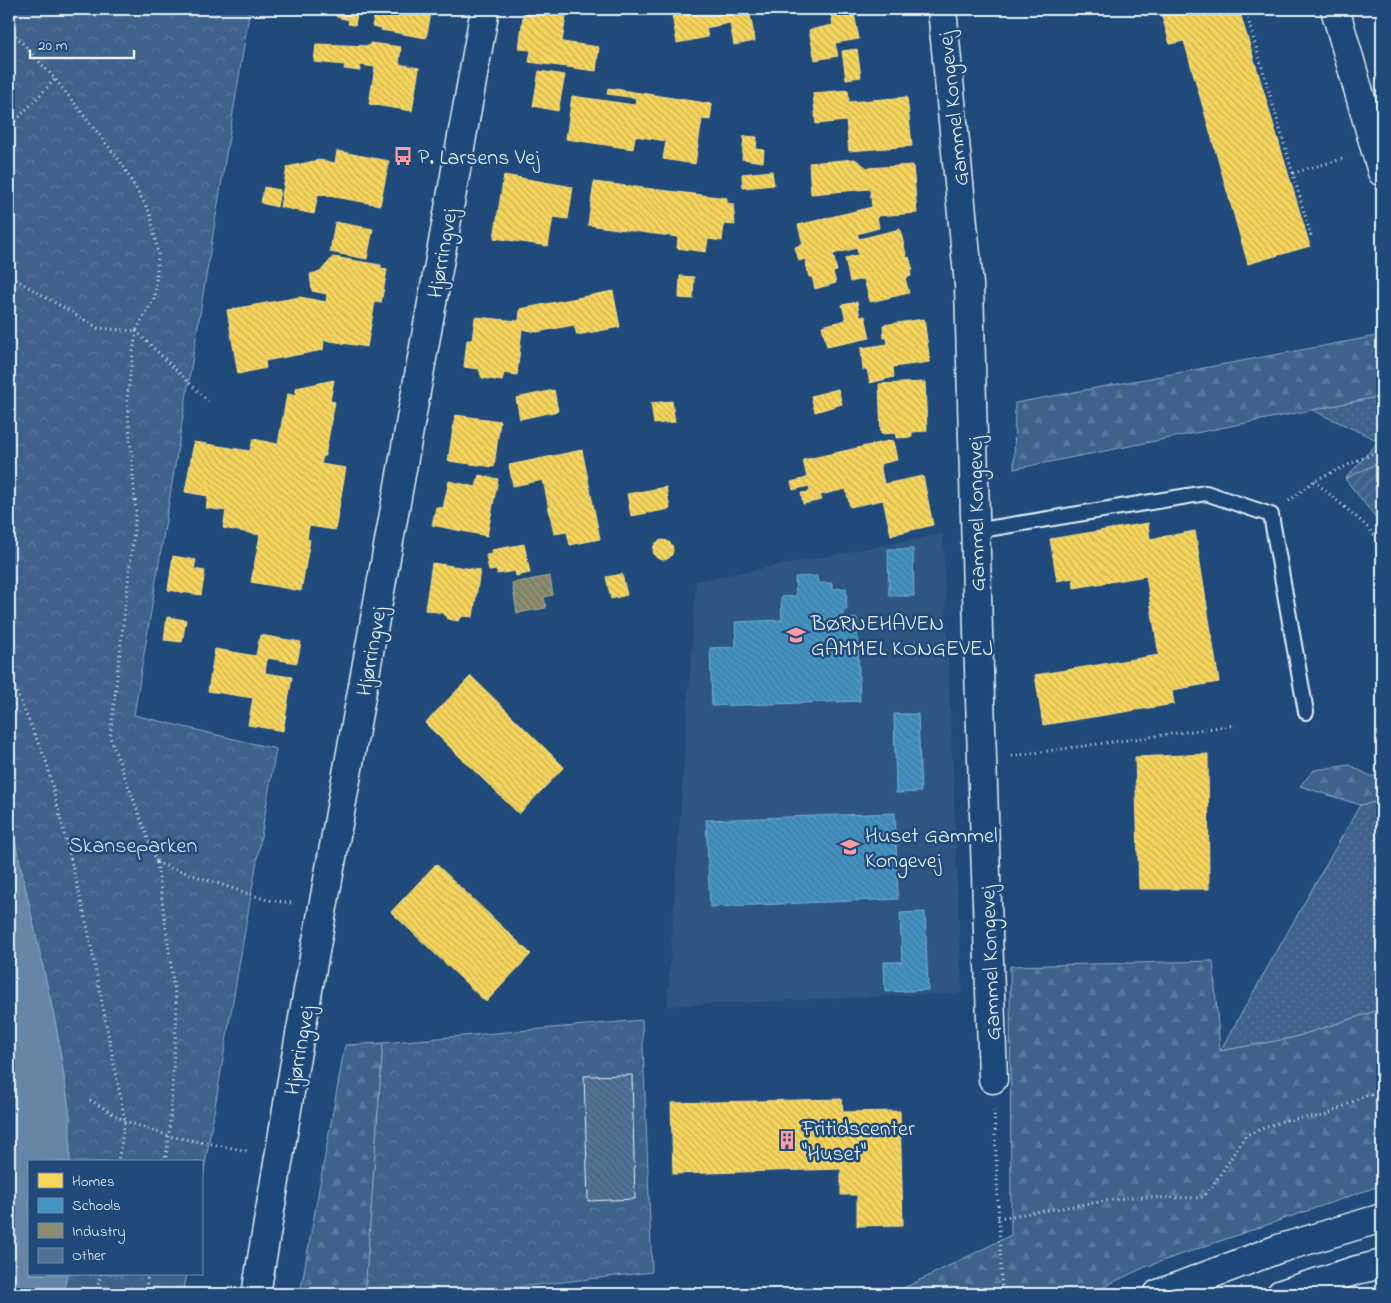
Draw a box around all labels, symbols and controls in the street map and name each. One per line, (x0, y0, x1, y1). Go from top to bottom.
scale bar (30, 28, 134, 60)
street label: Gammel Kongevej (931, 29, 980, 187)
text: 20 m (38, 35, 68, 57)
place label: P. Larsens Vej (418, 143, 540, 175)
bus stop icon: P. Larsens Vej (392, 145, 414, 167)
street label: Hjørringvej (420, 206, 469, 301)
street label: Gammel Kongevej (961, 436, 996, 592)
street label: Hjørringvej (349, 604, 398, 699)
place label: BØRNEHAVEN GAMMEL KONGEVEJ (810, 609, 994, 666)
school or university icon: BØRNEHAVEN GAMMEL KONGEVEJ (785, 624, 807, 646)
place label: Huset Gammel Kongevej (865, 821, 998, 879)
park label: Skanseparken (69, 831, 197, 863)
school or university icon: Huset Gammel Kongevej (839, 836, 861, 858)
street label: Gammel Kongevej (973, 884, 1012, 1041)
street label: Hjørringvej (277, 1003, 326, 1098)
place label: Fritidscenter "Huset" (801, 1114, 915, 1171)
building icon: Fritidscenter "Huset" (776, 1129, 798, 1151)
legend (28, 1160, 202, 1276)
text: Homes (72, 1171, 115, 1193)
text: Schools (72, 1195, 121, 1217)
text: Industry (72, 1221, 126, 1244)
text: Other (72, 1245, 106, 1267)

